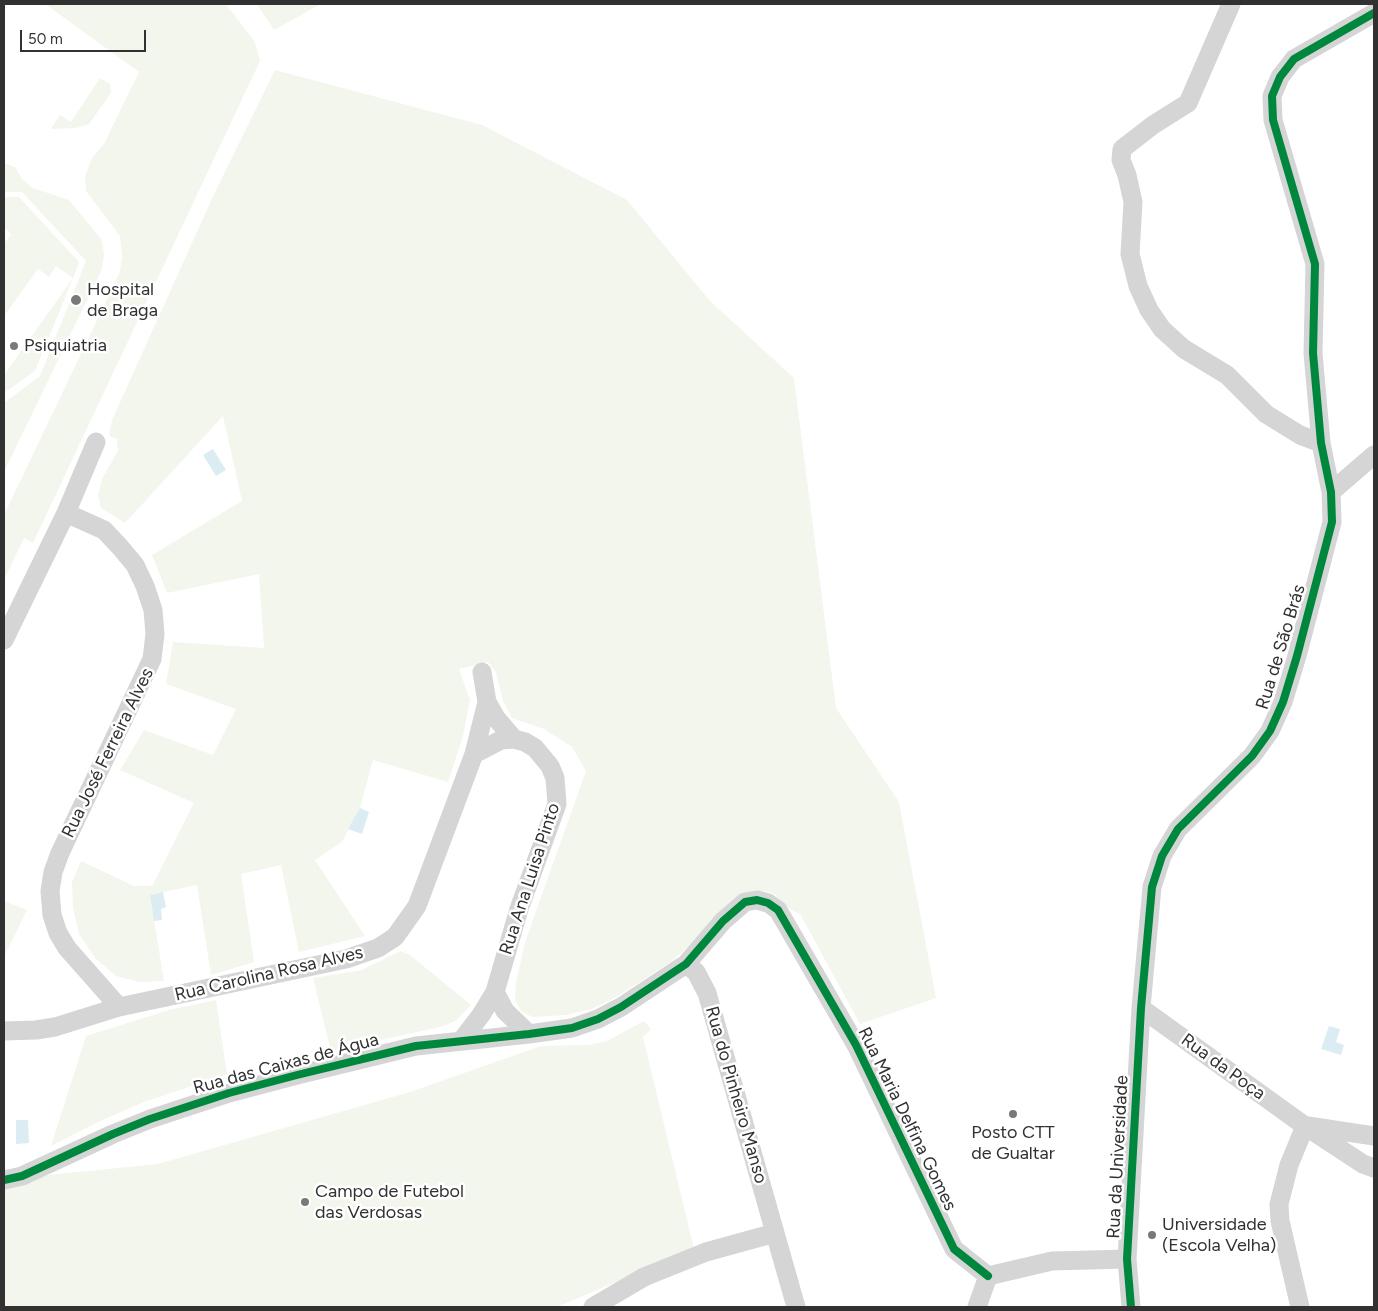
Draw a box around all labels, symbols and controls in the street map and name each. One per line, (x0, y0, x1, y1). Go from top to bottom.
scale bar (22, 20, 149, 52)
text: 50 m (28, 30, 63, 48)
place label: Hospital de Braga (87, 279, 158, 322)
marker: Hospital de Braga (69, 293, 83, 307)
place label: Psiquiatria (24, 335, 107, 357)
marker: Psiquiatria (8, 340, 20, 352)
street label: Rua de São Brás (1252, 582, 1310, 712)
street label: Rua José Ferreira Alves (57, 665, 159, 841)
street label: Rua Ana Luisa Pinto (495, 800, 565, 958)
street label: Rua Carolina Rosa Alves (173, 942, 365, 1006)
street label: Rua do Pinheiro Manso (700, 1004, 772, 1186)
street label: Rua Maria Delfina Gomes (853, 1024, 961, 1214)
street label: Rua das Caixas de Água (191, 1029, 381, 1099)
street label: Rua da Poça (1177, 1029, 1269, 1105)
street label: Rua da Universidade (1103, 1075, 1133, 1239)
marker: Posto CTT de Gualtar (1007, 1108, 1019, 1120)
place label: Posto CTT de Gualtar (971, 1122, 1055, 1164)
place label: Campo de Futebol das Verdosas (315, 1181, 464, 1224)
marker: Campo de Futebol das Verdosas (299, 1196, 311, 1208)
place label: Universidade (Escola Velha) (1162, 1214, 1276, 1256)
marker: Universidade (Escola Velha) (1146, 1229, 1158, 1241)

